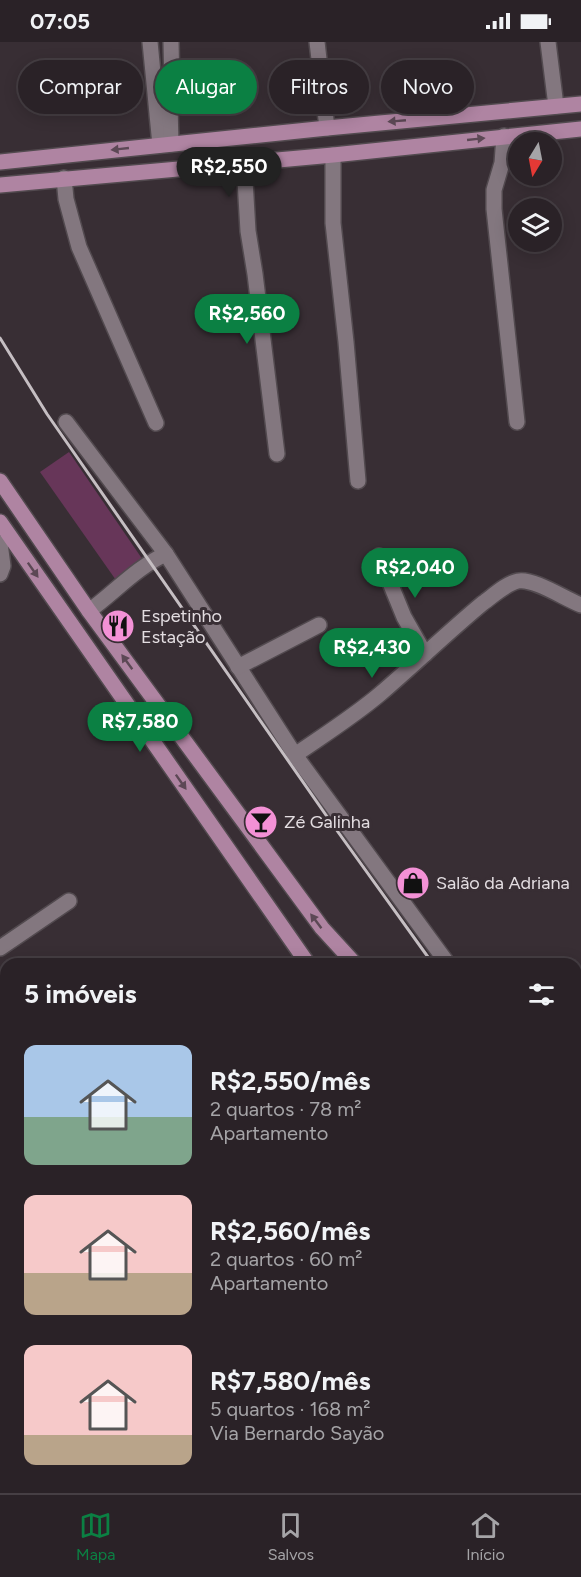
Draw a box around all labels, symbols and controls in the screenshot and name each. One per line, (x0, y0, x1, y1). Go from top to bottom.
text: 07:05 (30, 8, 90, 35)
chip: Comprar (18, 60, 143, 114)
chip: Alugar (155, 60, 257, 114)
chip: Filtros (269, 60, 369, 114)
chip: Novo (381, 60, 474, 114)
one-way arrow (388, 116, 407, 126)
north arrow (508, 132, 562, 186)
map controls (508, 132, 562, 252)
one-way arrow (467, 135, 486, 144)
one-way arrow (110, 144, 129, 154)
pin: R$2,550 (174, 147, 284, 198)
text: R$2,550 (191, 154, 267, 178)
button: layers (508, 198, 562, 252)
pin: R$2,560 (192, 294, 302, 345)
text: R$2,560 (209, 301, 285, 325)
pin: R$2,040 (360, 548, 470, 599)
text: R$2,040 (375, 555, 455, 579)
one-way arrow (27, 562, 39, 578)
place label: Espetinho Estação (141, 605, 222, 648)
restaurant icon: Espetinho Estação (100, 608, 136, 644)
pin: R$2,430 (317, 628, 427, 679)
text: R$2,430 (333, 635, 411, 659)
one-way arrow (121, 654, 133, 670)
pin: R$7,580 (85, 702, 195, 753)
text: R$7,580 (101, 709, 179, 733)
one-way arrow (175, 774, 186, 790)
bar icon: Zé Galinha (243, 804, 279, 840)
place label: Zé Galinha (284, 811, 370, 833)
shop icon: Salão da Adriana (395, 865, 431, 901)
place label: Salão da Adriana (436, 872, 570, 894)
one-way arrow (310, 913, 323, 929)
text: 5 imóveis (24, 978, 137, 1010)
icon: filters (525, 978, 558, 1011)
text: R$2,550/mês (210, 1065, 370, 1097)
icon: home (72, 1069, 144, 1141)
text: 2 quartos · 78 m² (210, 1097, 361, 1121)
text: Apartamento (210, 1121, 328, 1145)
text: R$2,560/mês (210, 1215, 370, 1247)
icon: home (72, 1219, 144, 1291)
text: 2 quartos · 60 m² (210, 1247, 363, 1271)
text: Apartamento (210, 1271, 328, 1295)
text: R$7,580/mês (210, 1365, 371, 1397)
icon: home (72, 1369, 144, 1441)
text: 5 quartos · 168 m² (210, 1397, 371, 1421)
text: Via Bernardo Sayão (210, 1421, 384, 1445)
tab: Mapa (76, 1509, 115, 1564)
tab: Salvos (268, 1509, 314, 1564)
tab: Início (466, 1509, 505, 1564)

